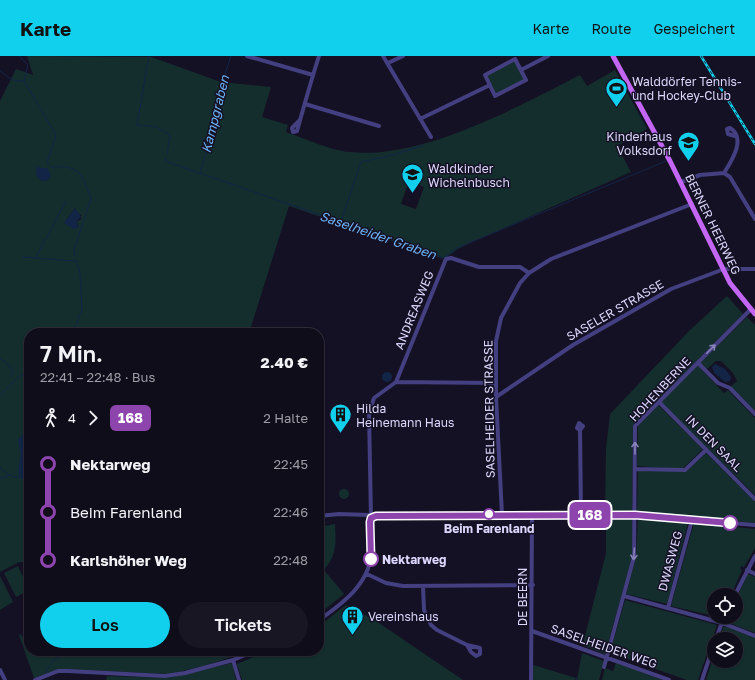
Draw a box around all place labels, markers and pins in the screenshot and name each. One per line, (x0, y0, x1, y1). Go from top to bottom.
place label: Walddörfer Tennis- und Hockey-Club (632, 74, 742, 103)
sports icon: Walddörfer Tennis- und Hockey-Club (603, 75, 629, 108)
place label: Kinderhaus Volksdorf (606, 129, 673, 158)
school or university icon: Kinderhaus Volksdorf (675, 130, 701, 163)
place label: Waldkinder Wichelnbusch (428, 161, 510, 190)
school or university icon: Waldkinder Wichelnbusch (399, 162, 425, 195)
place label: Hilda Heinemann Haus (356, 401, 454, 430)
building icon: Hilda Heinemann Haus (327, 402, 353, 435)
marker: Beim Farenland (483, 508, 495, 520)
unlabelled marker (722, 515, 738, 531)
place label: Beim Farenland (444, 521, 534, 536)
marker: Nektarweg (363, 551, 379, 567)
place label: Nektarweg (382, 552, 446, 567)
building icon: Vereinshaus (340, 603, 366, 636)
place label: Vereinshaus (368, 609, 439, 624)

